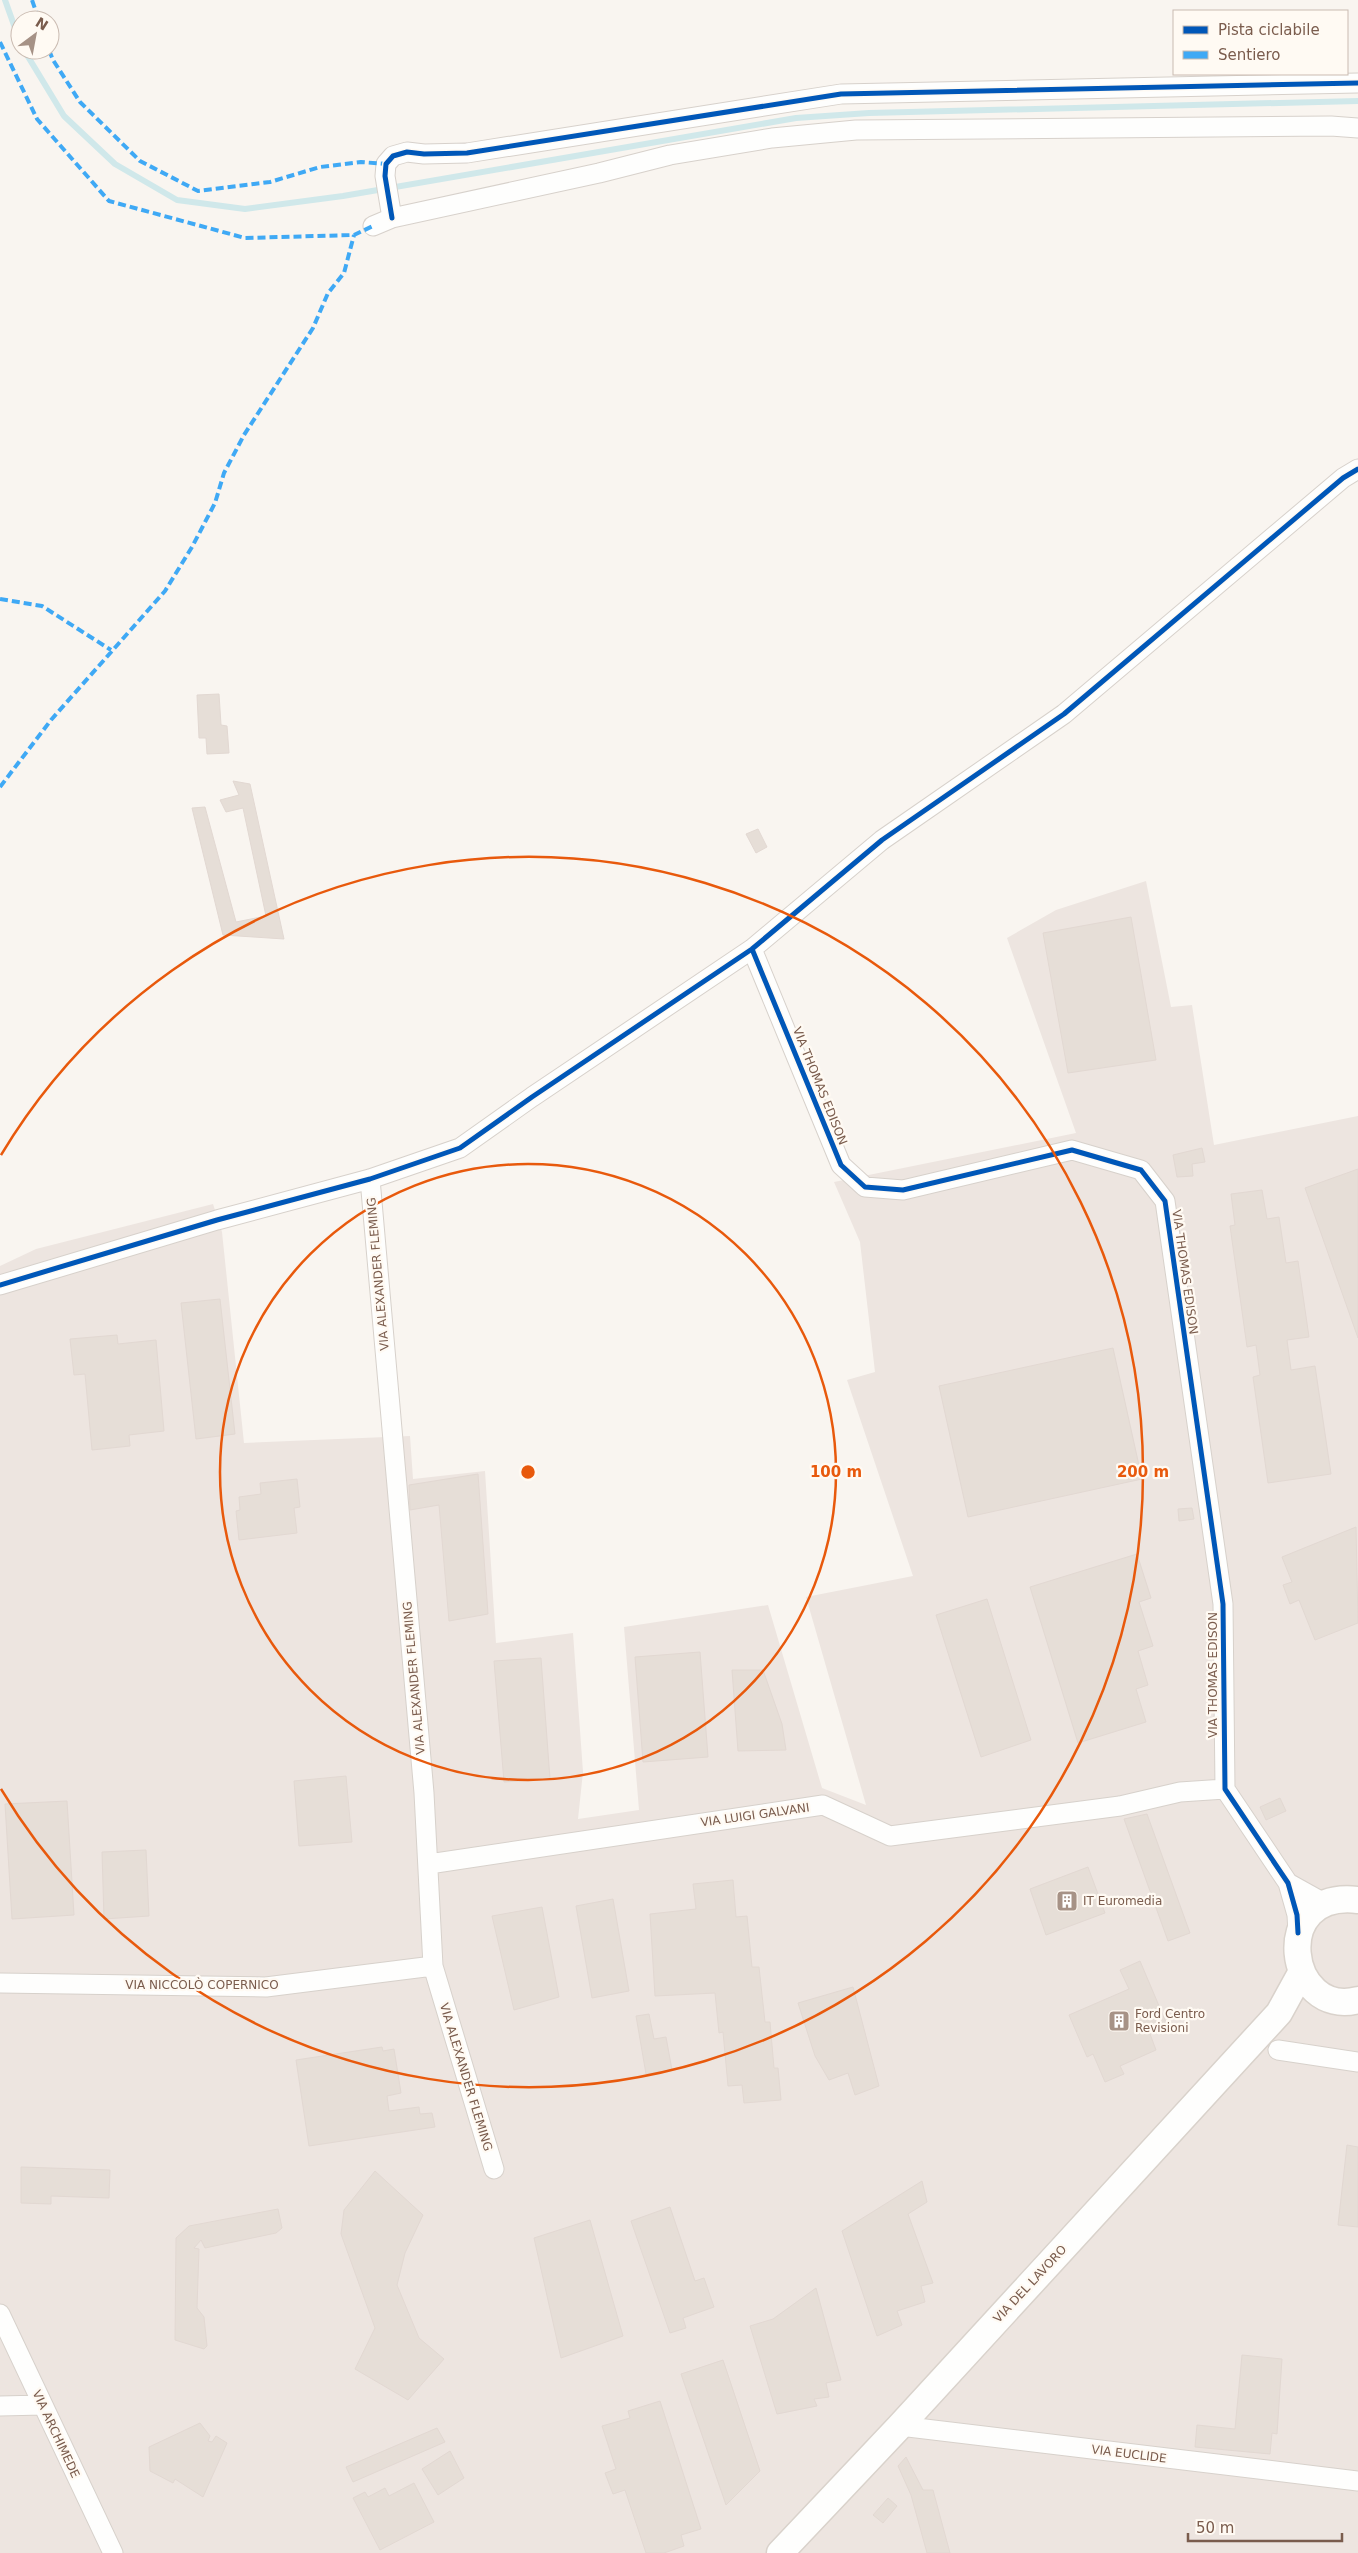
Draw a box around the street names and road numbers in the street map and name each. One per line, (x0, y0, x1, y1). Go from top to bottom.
street label: VIA THOMAS EDISON (790, 1025, 850, 1147)
street label: VIA ALEXANDER FLEMING (364, 1197, 392, 1351)
street label: VIA THOMAS EDISON (1169, 1209, 1201, 1335)
street label: VIA ALEXANDER FLEMING (400, 1601, 428, 1755)
street label: VIA THOMAS EDISON (1206, 1612, 1220, 1738)
street label: VIA LUIGI GALVANI (700, 1800, 810, 1830)
street label: VIA NICCOLÒ COPERNICO (125, 1977, 279, 1992)
street label: VIA ALEXANDER FLEMING (437, 2001, 495, 2153)
street label: VIA DEL LAVORO (991, 2242, 1069, 2326)
street label: VIA ARCHIMEDE (29, 2388, 83, 2480)
street label: VIA EUCLIDE (1091, 2442, 1167, 2466)

